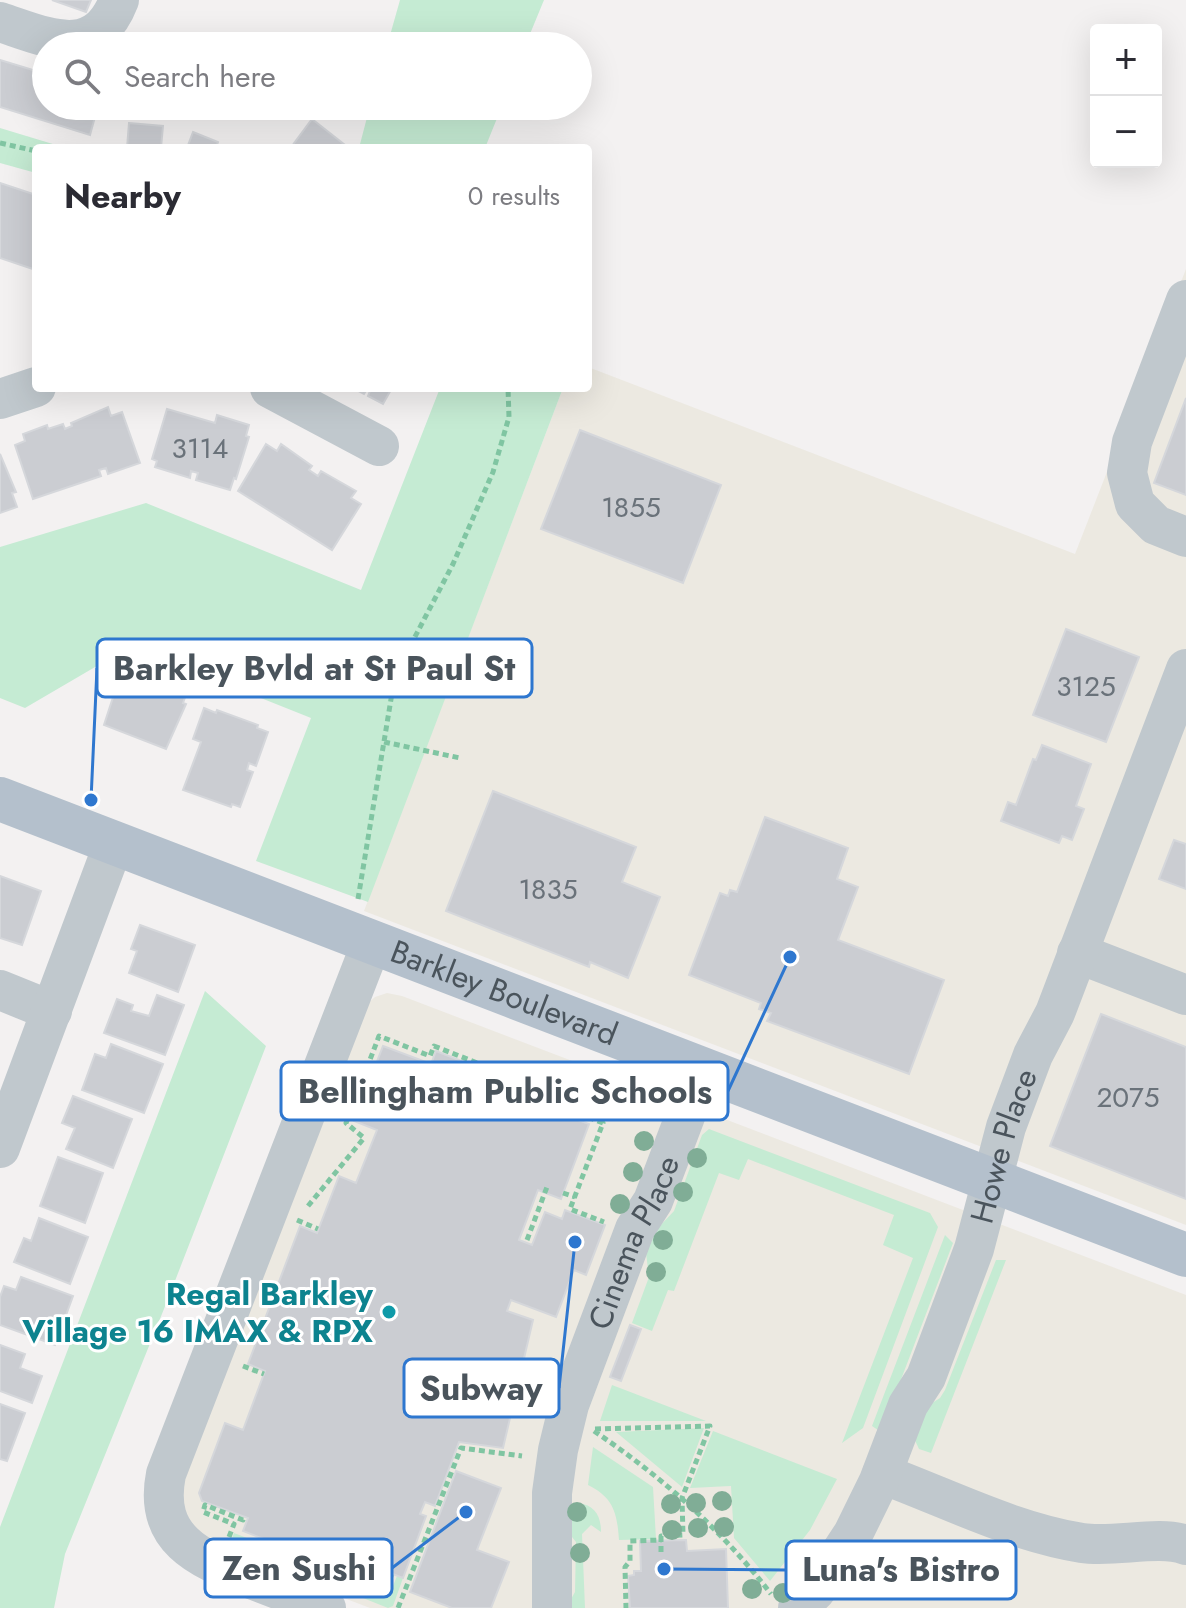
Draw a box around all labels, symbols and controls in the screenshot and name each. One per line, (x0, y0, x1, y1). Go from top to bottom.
map controls (1090, 24, 1162, 168)
button: + (1090, 24, 1162, 96)
search box (32, 32, 592, 120)
icon: search (60, 54, 104, 98)
text: Search here (124, 55, 276, 98)
button: − (1090, 96, 1162, 168)
text: Nearby (64, 172, 181, 221)
text: 0 results (468, 177, 560, 215)
house number: 3114 (172, 428, 228, 469)
house number: 1855 (601, 487, 661, 528)
callout: Barkley Bvld at St Paul St (97, 639, 532, 697)
text: Barkley Bvld at St Paul St (113, 644, 515, 693)
house number: 3125 (1056, 666, 1116, 707)
house number: 1835 (519, 869, 577, 910)
street label: Barkley Boulevard (384, 928, 624, 1057)
callout: Bellingham Public Schools (281, 1062, 728, 1120)
street label: Howe Place (959, 1062, 1049, 1228)
text: Bellingham Public Schools (298, 1067, 712, 1116)
house number: 2075 (1096, 1077, 1160, 1118)
street label: Cinema Place (576, 1149, 691, 1336)
place label: Regal Barkley Village 16 IMAX & RPX (21, 1271, 373, 1354)
marker: Regal Barkley Village 16 IMAX & RPX (380, 1303, 398, 1321)
callout: Subway (404, 1359, 559, 1417)
text: Subway (419, 1364, 544, 1413)
callout: Zen Sushi (205, 1539, 392, 1597)
callout: Luna's Bistro (786, 1541, 1016, 1599)
text: Zen Sushi (222, 1544, 376, 1593)
text: Luna's Bistro (802, 1545, 1000, 1594)

